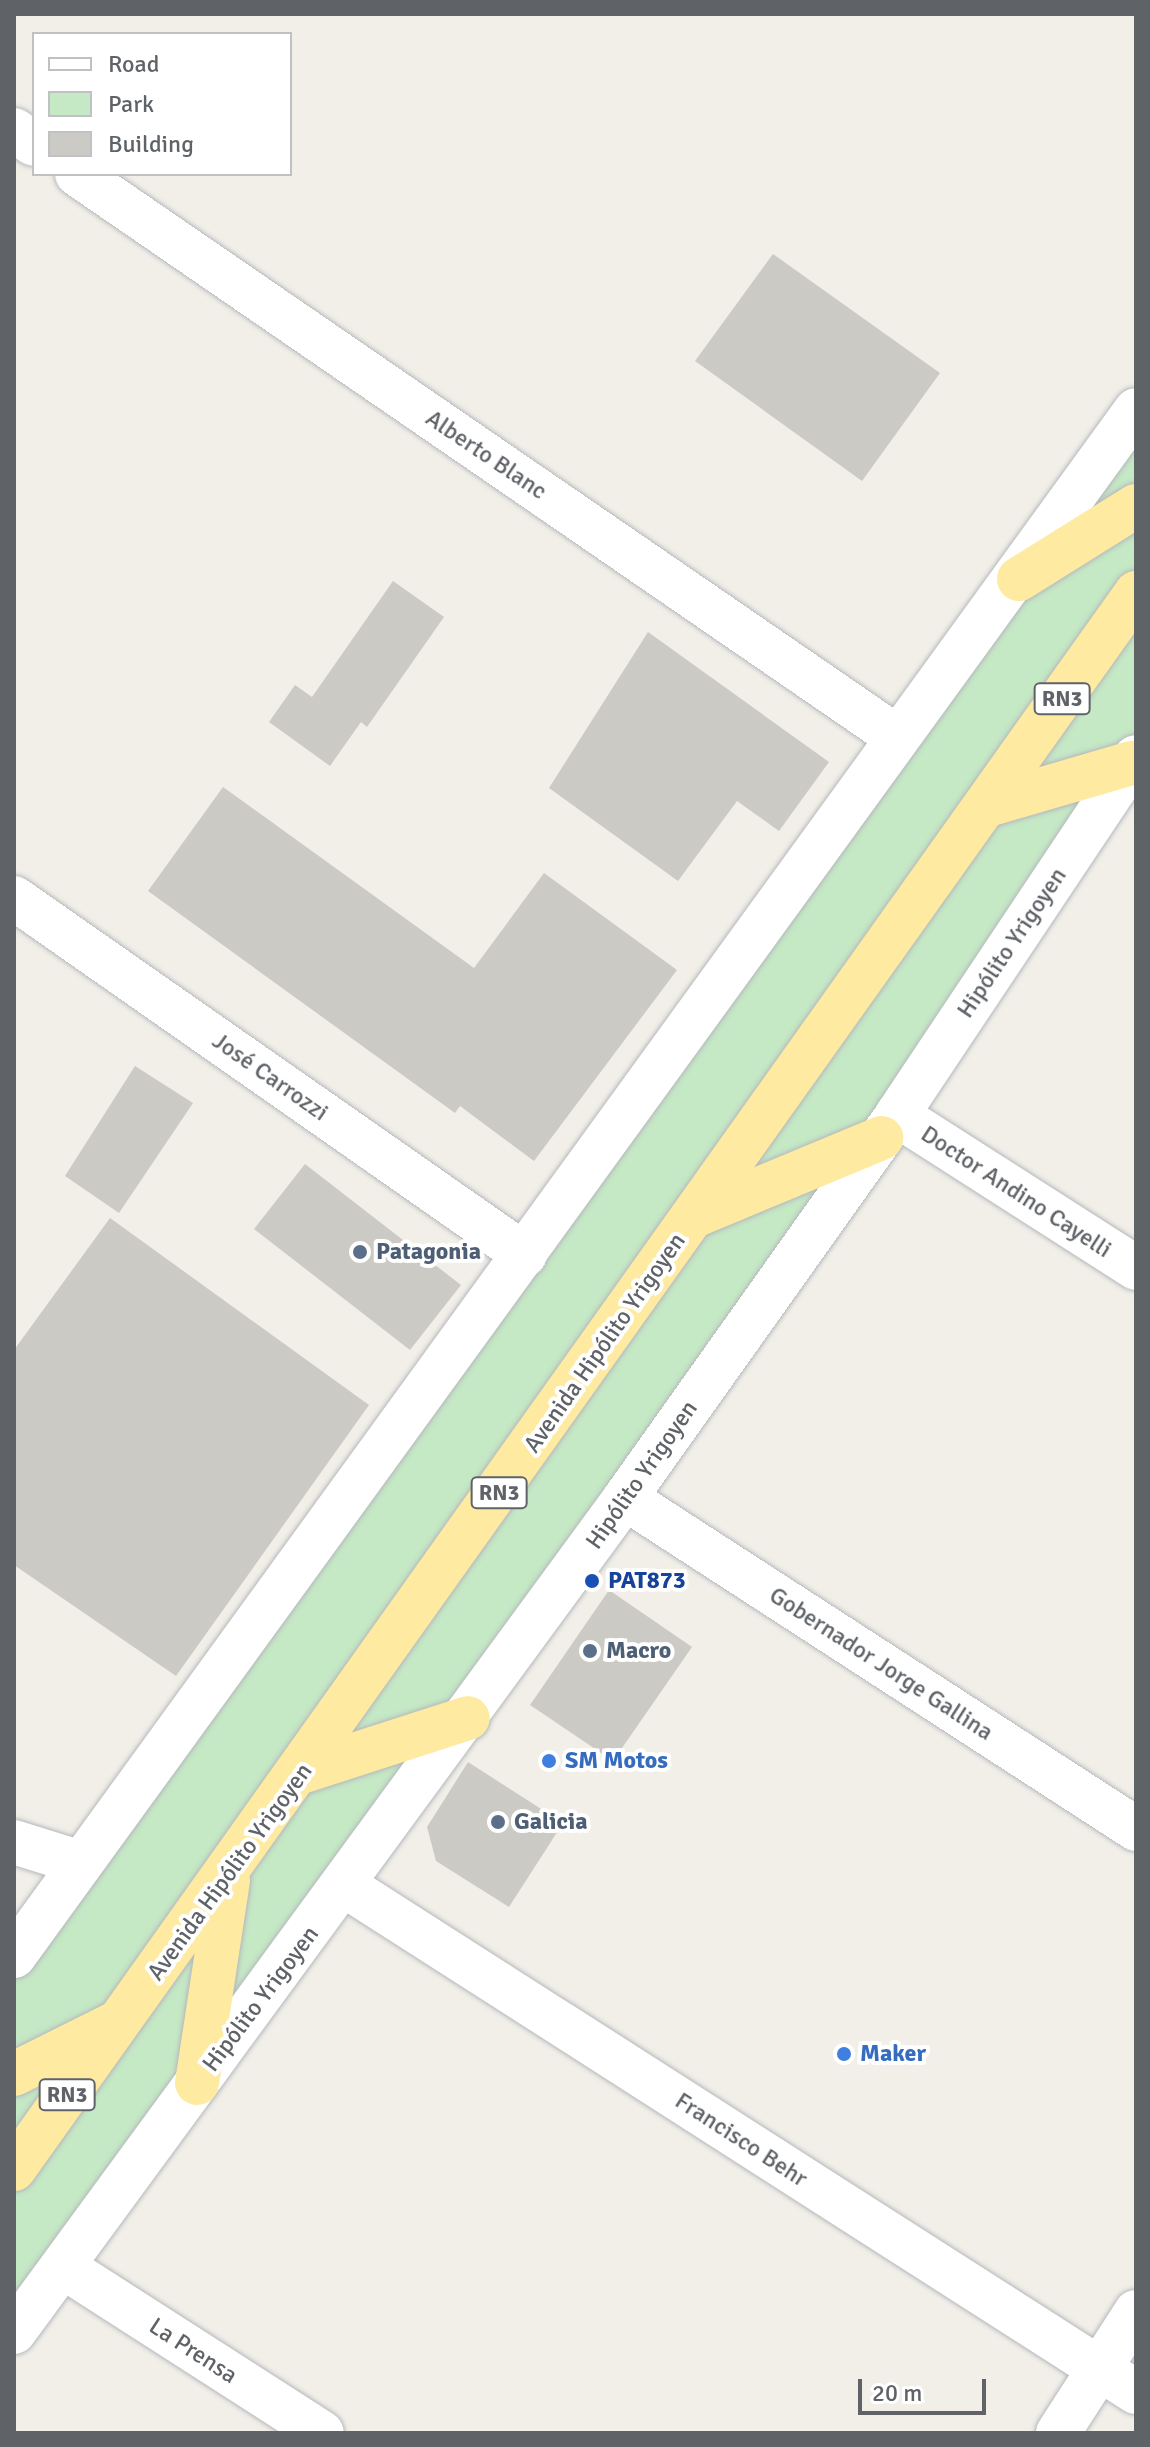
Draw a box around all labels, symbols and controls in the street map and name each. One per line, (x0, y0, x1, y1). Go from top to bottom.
legend (32, 32, 292, 176)
text: Road (108, 49, 159, 79)
text: Park (108, 89, 154, 119)
text: Building (108, 129, 194, 159)
street label: Alberto Blanc (420, 404, 552, 506)
road number: RN3 (1032, 681, 1092, 717)
street label: Hipólito Yrigoyen (951, 862, 1073, 1024)
street label: José Carrozzi (207, 1027, 333, 1127)
street label: Doctor Andino Cayelli (915, 1120, 1117, 1264)
street label: Avenida Hipólito Yrigoyen (518, 1228, 692, 1458)
place label: Patagonia (376, 1238, 481, 1266)
marker: Patagonia (351, 1243, 369, 1261)
street label: Hipólito Yrigoyen (580, 1395, 704, 1555)
road number: RN3 (469, 1475, 529, 1511)
place label: PAT873 (608, 1567, 686, 1595)
marker: PAT873 (583, 1572, 601, 1590)
street label: Gobernador Jorge Gallina (764, 1581, 998, 1747)
place label: Macro (606, 1637, 671, 1665)
marker: Macro (581, 1642, 599, 1660)
place label: SM Motos (565, 1747, 668, 1775)
marker: SM Motos (540, 1752, 558, 1770)
street label: Avenida Hipólito Yrigoyen (141, 1758, 319, 1986)
place label: Galicia (514, 1808, 587, 1836)
marker: Galicia (489, 1813, 507, 1831)
street label: Hipólito Yrigoyen (197, 1920, 325, 2078)
place label: Maker (860, 2040, 926, 2068)
marker: Maker (835, 2045, 853, 2063)
road number: RN3 (37, 2077, 97, 2113)
street label: Francisco Behr (669, 2087, 813, 2193)
street label: La Prensa (144, 2312, 242, 2390)
scale bar (862, 2363, 990, 2413)
text: 20 m (872, 2378, 922, 2408)

